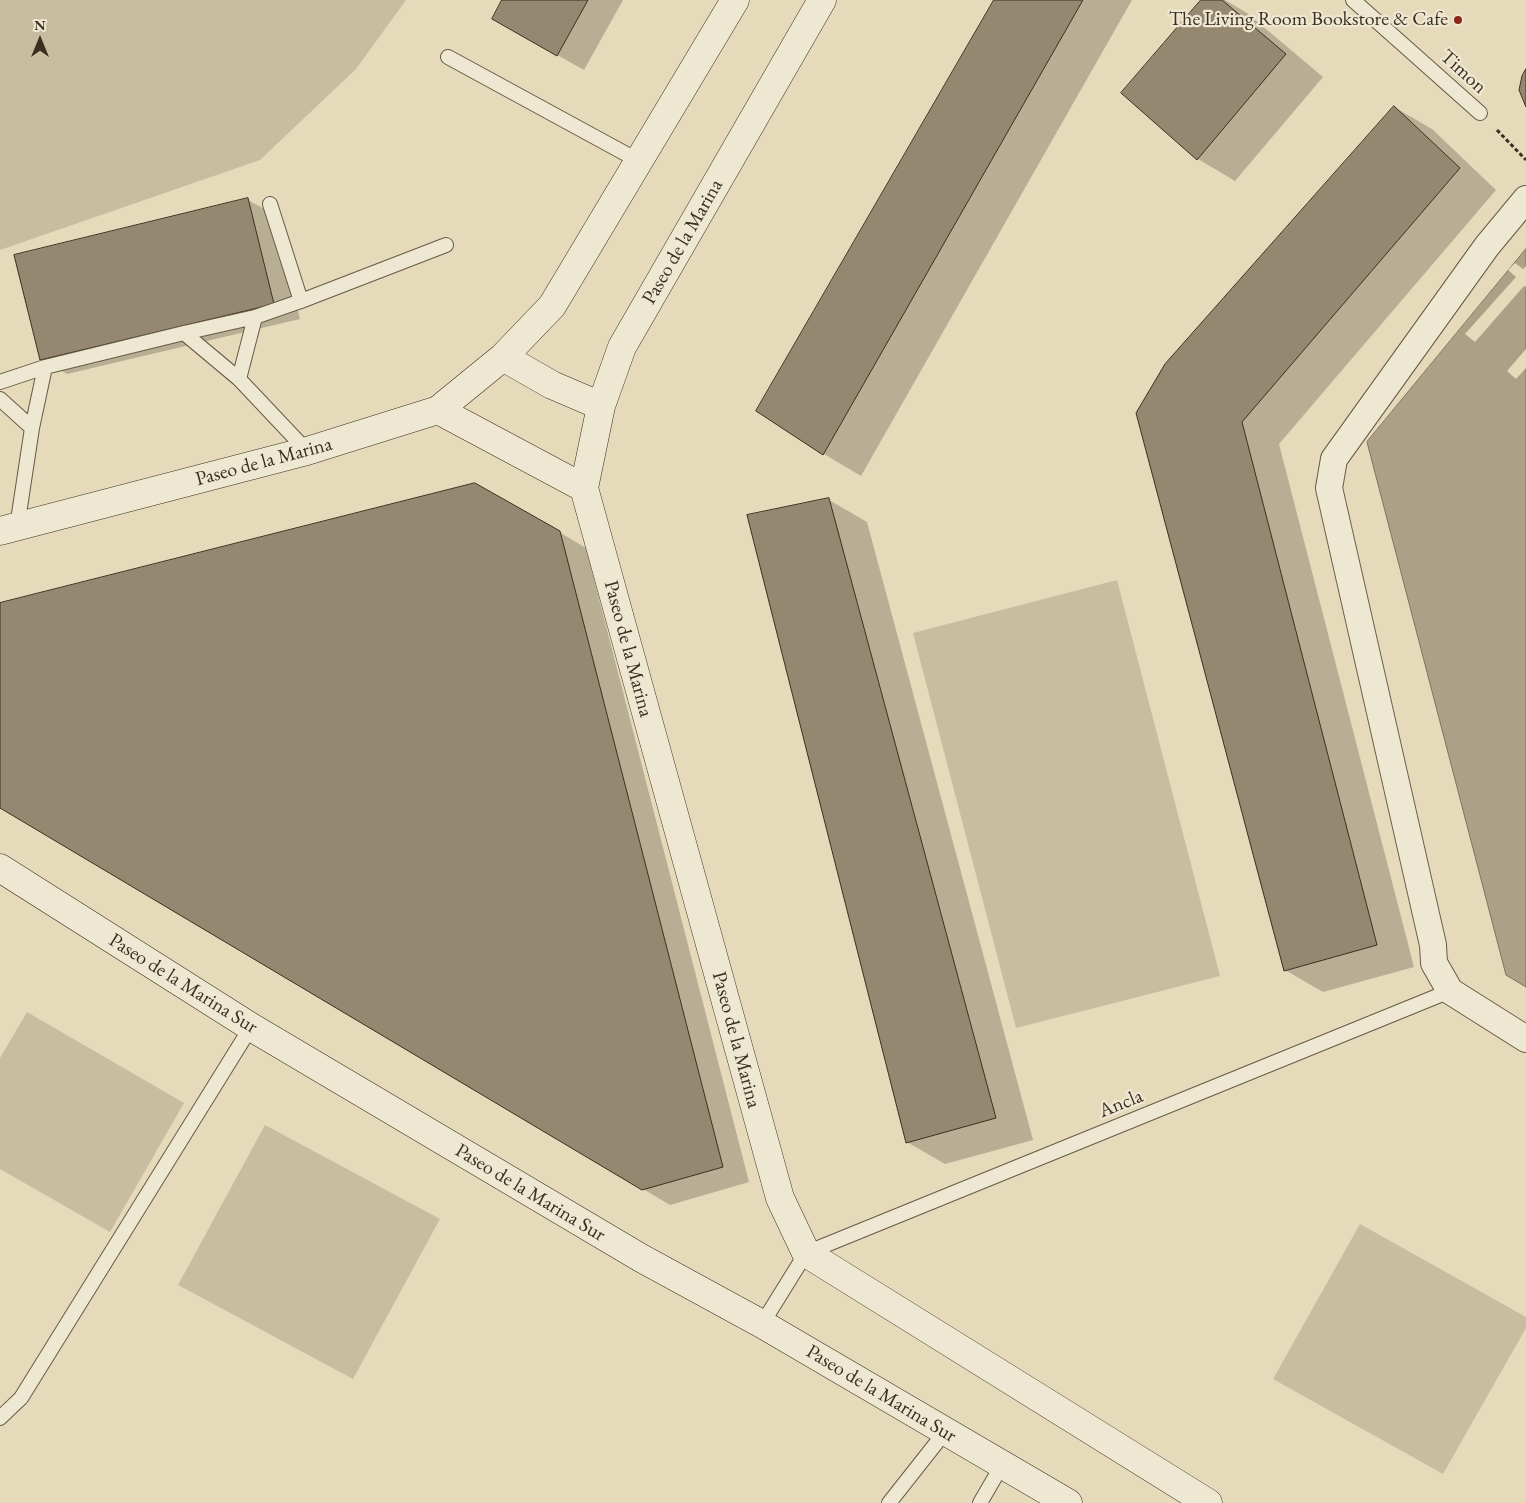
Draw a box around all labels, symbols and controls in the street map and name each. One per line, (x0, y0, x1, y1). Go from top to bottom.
place label: The Living Room Bookstore & Cafe (1169, 8, 1448, 32)
marker: The Living Room Bookstore & Cafe (1452, 14, 1464, 26)
north arrow (15, 15, 65, 65)
text: N (34, 16, 46, 34)
street label: Timon (1435, 45, 1491, 99)
street label: Paseo de la Marina (638, 175, 728, 309)
street label: Paseo de la Marina (193, 432, 335, 492)
street label: Paseo de la Marina (598, 578, 658, 720)
street label: Paseo de la Marina Sur (104, 929, 262, 1039)
street label: Paseo de la Marina (706, 969, 766, 1111)
street label: Ancla (1095, 1084, 1147, 1124)
street label: Paseo de la Marina Sur (451, 1139, 609, 1247)
street label: Paseo de la Marina Sur (802, 1340, 960, 1448)

